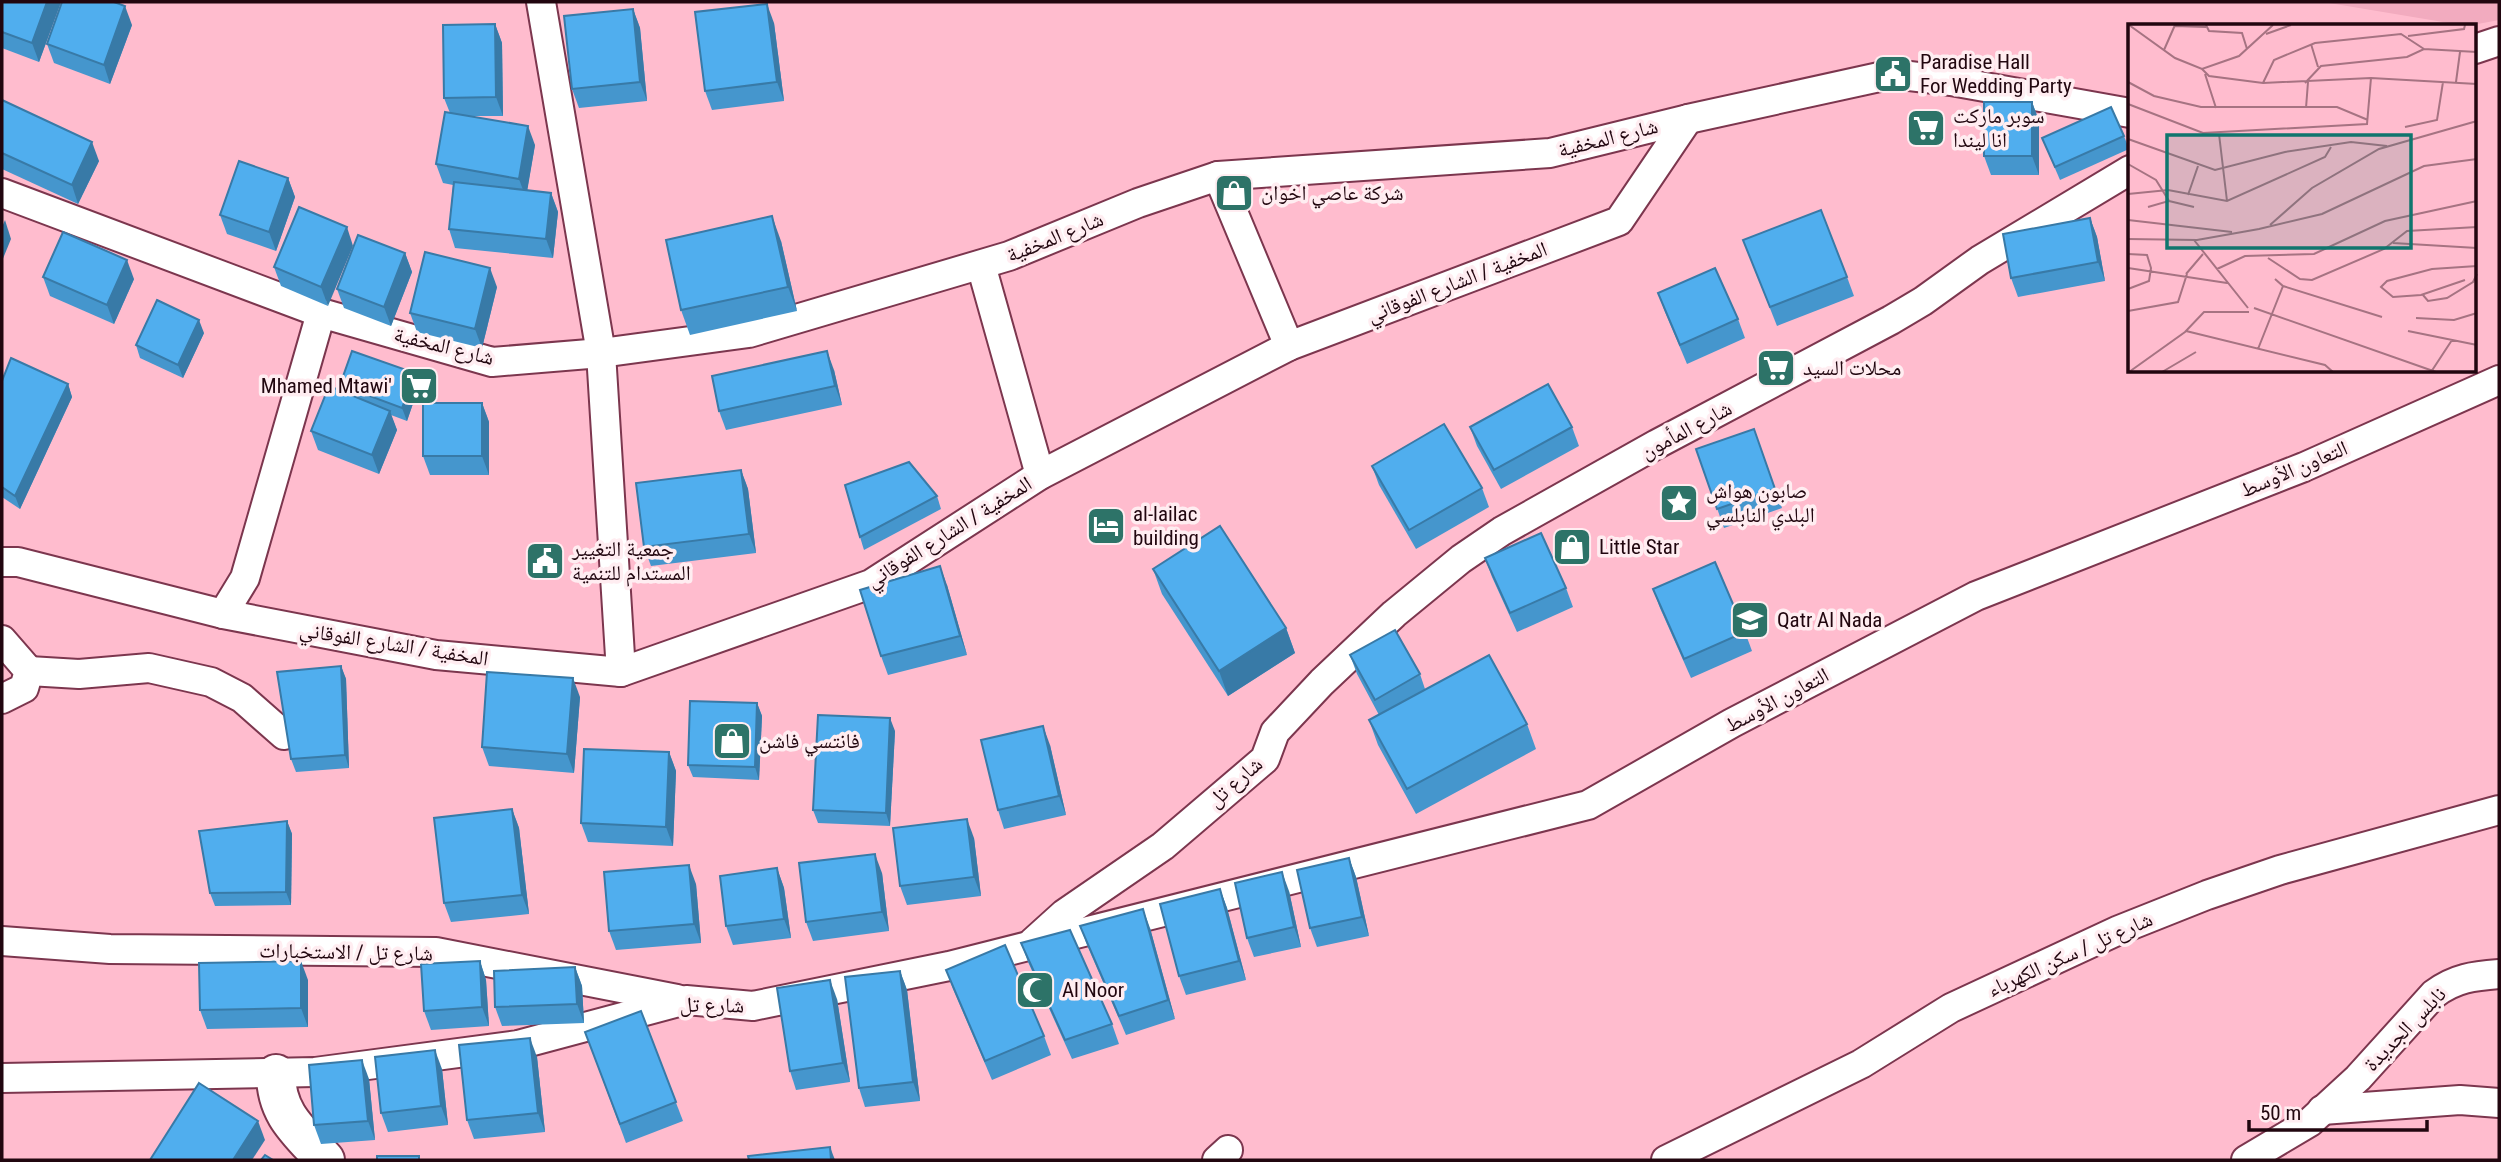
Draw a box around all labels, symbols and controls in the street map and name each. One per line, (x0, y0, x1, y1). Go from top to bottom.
inset map (2128, 24, 2476, 373)
place label: Paradise Hall For Wedding Party (1920, 50, 2072, 98)
public building icon: Paradise Hall For Wedding Party (1872, 53, 1914, 95)
place label: سوبر ماركت انا ليندا (1953, 104, 2045, 152)
supermarket icon: سوبر ماركت انا ليندا (1905, 107, 1947, 149)
street label: شارع المخفية (1556, 114, 1661, 163)
shop icon: شركة عاصي اخوان (1213, 172, 1255, 214)
place label: شركة عاصي اخوان (1261, 181, 1403, 209)
street label: شارع المخفية (1003, 207, 1107, 268)
street label: المخفية / الشارع الفوقاني (1364, 237, 1552, 331)
street label: شارع المخفية (391, 322, 496, 371)
supermarket icon: محلات السيد (1755, 347, 1797, 389)
place label: محلات السيد (1803, 356, 1901, 380)
supermarket icon: Mhamed Mtawi' (398, 365, 440, 407)
place label: Mhamed Mtawi' (261, 374, 392, 398)
street label: شارع المأمون (1636, 395, 1736, 465)
street label: التعاون الأوسط (2237, 436, 2351, 502)
street label: المخفية / الشارع الفوقاني (862, 471, 1039, 596)
place label: صابون هواش البلدي النابلسي (1706, 479, 1815, 531)
place icon: صابون هواش البلدي النابلسي (1658, 482, 1700, 524)
place label: al-lailac building (1133, 502, 1199, 550)
hotel icon: al-lailac building (1085, 505, 1127, 547)
shop icon: Little Star (1551, 526, 1593, 568)
place label: Little Star (1599, 535, 1679, 559)
place label: جمعية التغيير المستدام للتنمية (571, 537, 691, 587)
public building icon: جمعية التغيير المستدام للتنمية (524, 540, 566, 582)
school or university icon: Qatr Al Nada (1729, 599, 1771, 641)
place label: Qatr Al Nada (1777, 608, 1882, 632)
street label: المخفية / الشارع الفوقاني (297, 617, 490, 675)
street label: التعاون الأوسط (1721, 663, 1833, 737)
shop icon: فانتسي فاشن (711, 720, 753, 762)
place label: فانتسي فاشن (759, 729, 860, 757)
street label: شارع تل (1203, 752, 1268, 813)
street label: شارع تل / سكن الكهرباء (1984, 907, 2157, 1002)
street label: شارع تل / الاستخبارات (259, 938, 433, 967)
mosque icon: Al Noor (1014, 969, 1056, 1011)
place label: Al Noor (1062, 978, 1124, 1002)
street label: نابلس الجديدة (2359, 982, 2452, 1077)
street label: شارع تل (680, 992, 744, 1019)
scale bar (2249, 1088, 2428, 1132)
text: 50 m (2260, 1101, 2301, 1125)

